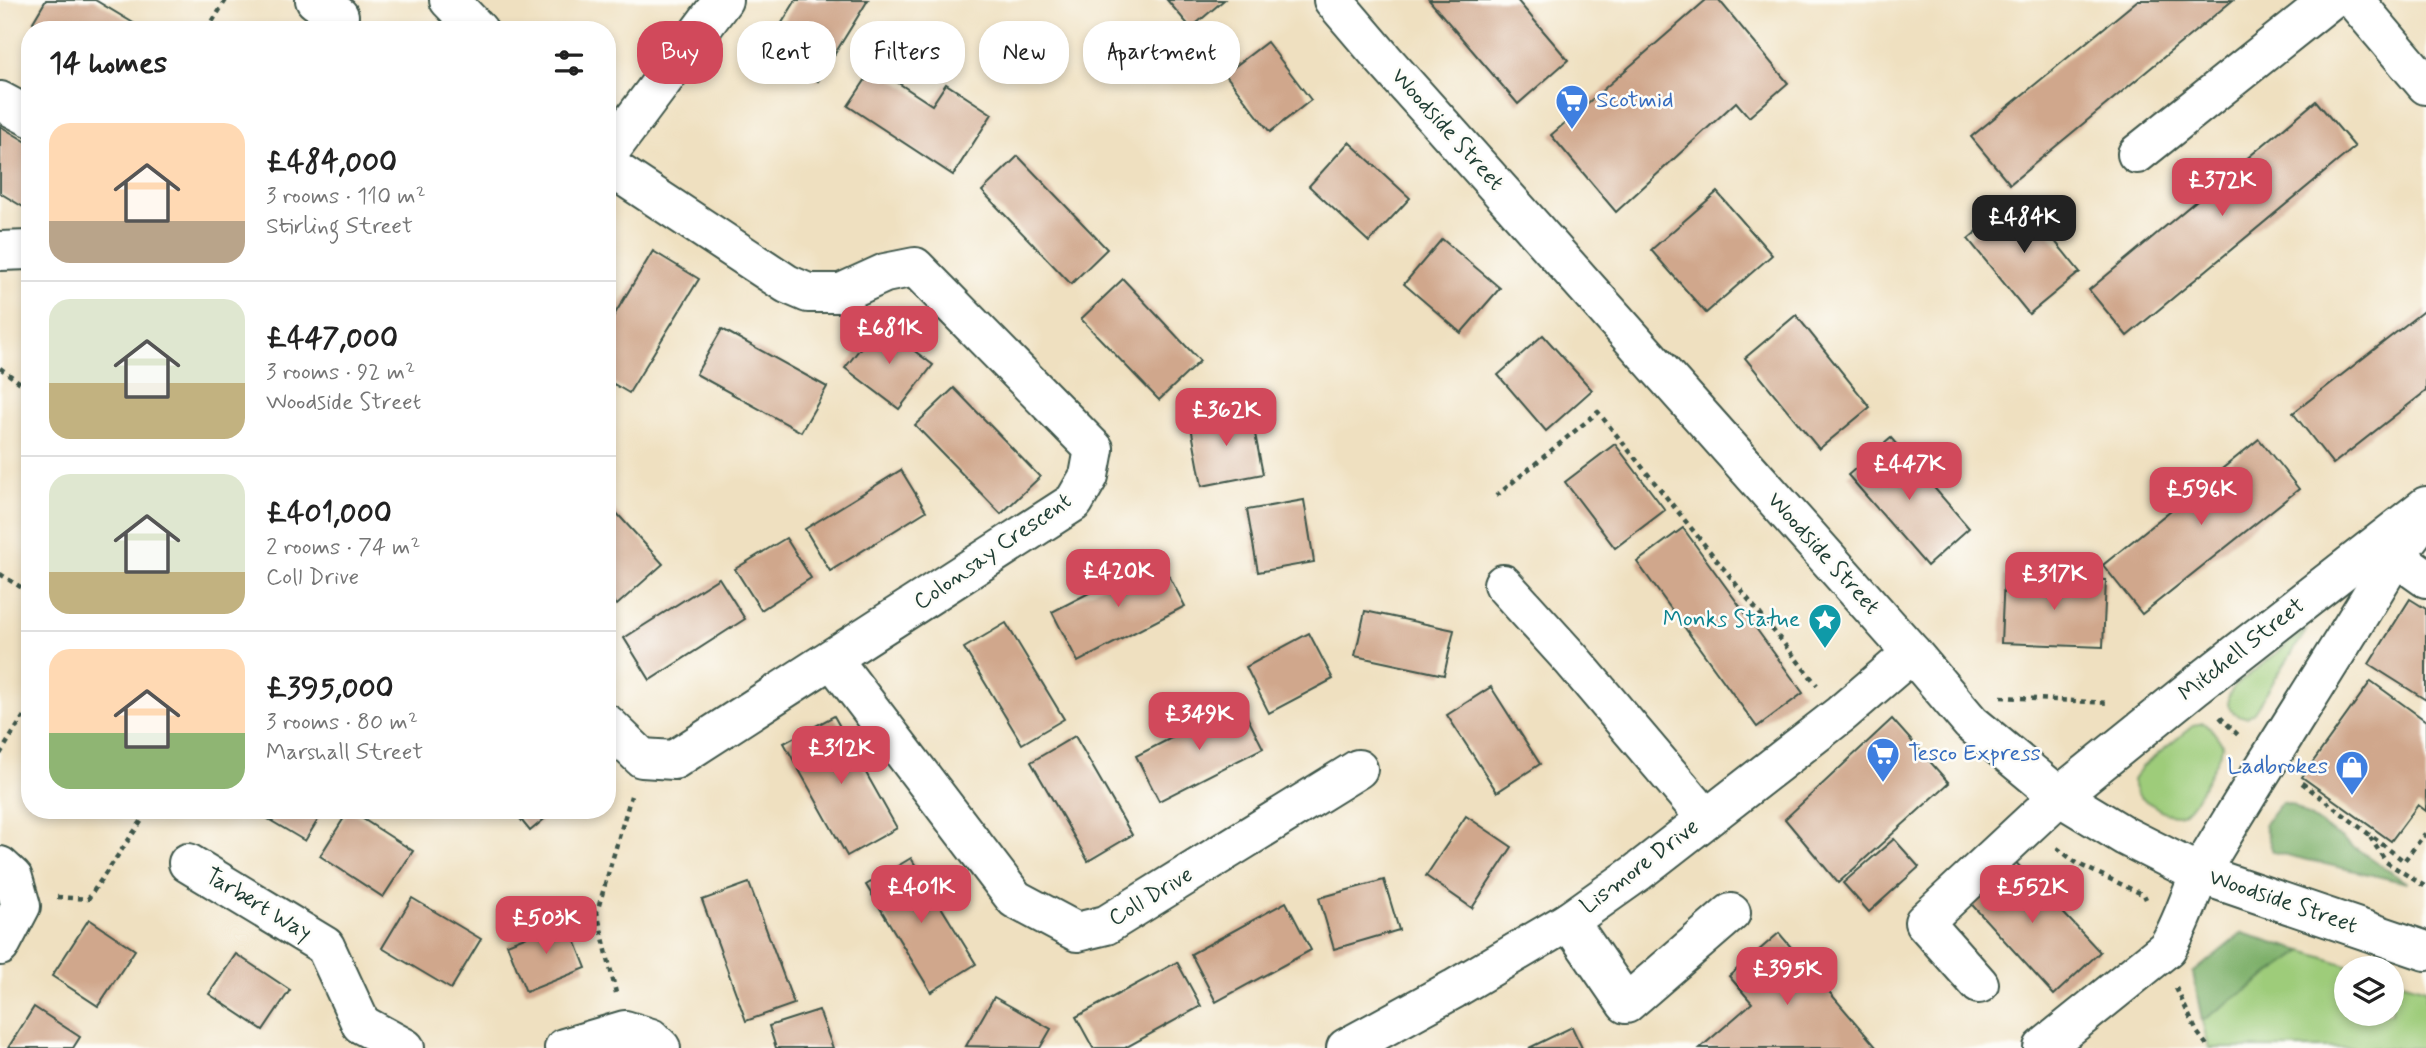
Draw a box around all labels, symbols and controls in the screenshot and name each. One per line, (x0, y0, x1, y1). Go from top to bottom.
chip: Buy (637, 21, 723, 84)
chip: Rent (737, 21, 836, 84)
chip: Filters (850, 21, 965, 84)
chip: New (979, 21, 1069, 84)
chip: Apartment (1083, 21, 1240, 84)
text: 14 homes (49, 44, 167, 83)
icon: filters (550, 44, 588, 82)
street label: Woodside Street (1384, 62, 1510, 198)
supermarket icon: Scotmid (1553, 82, 1591, 131)
place label: Scotmid (1596, 86, 1674, 116)
text: £484,000 (266, 143, 397, 182)
icon: home (105, 151, 189, 235)
pin: £372K (2173, 158, 2271, 218)
text: £372K (2188, 166, 2256, 196)
text: 3 rooms · 110 m² (266, 182, 426, 212)
pin: £484K (1975, 196, 2073, 255)
text: £484K (1988, 203, 2060, 233)
text: Stirling Street (266, 212, 413, 242)
pin: £681K (840, 306, 938, 366)
text: £681K (856, 314, 922, 344)
text: £447,000 (266, 319, 398, 358)
icon: home (105, 327, 189, 411)
text: 3 rooms · 92 m² (266, 358, 415, 388)
text: Woodside Street (266, 388, 421, 418)
pin: £362K (1177, 388, 1275, 448)
text: £362K (1191, 396, 1261, 426)
pin: £447K (1860, 442, 1958, 502)
text: £447K (1873, 450, 1945, 480)
pin: £596K (2152, 468, 2250, 527)
text: £596K (2166, 475, 2236, 505)
street label: Colonsay Crescent (908, 486, 1078, 618)
street label: Woodside Street (1760, 486, 1886, 622)
text: £401,000 (266, 494, 392, 533)
icon: home (105, 502, 189, 586)
text: 2 rooms · 74 m² (266, 533, 421, 563)
pin: £420K (1069, 550, 1167, 609)
pin: £317K (2005, 552, 2103, 612)
text: £420K (1082, 557, 1154, 587)
text: £317K (2021, 560, 2087, 590)
text: Coll Drive (266, 563, 359, 593)
street label: Mitchell Street (2173, 591, 2311, 709)
place icon: Monks Statue (1806, 601, 1844, 650)
place label: Monks Statue (1663, 605, 1800, 635)
text: £395,000 (266, 669, 394, 708)
icon: home (105, 677, 189, 761)
pin: £349K (1150, 692, 1248, 752)
text: £349K (1165, 700, 1233, 730)
text: 3 rooms · 80 m² (266, 708, 418, 738)
pin: £312K (792, 726, 890, 786)
text: £312K (808, 734, 874, 764)
supermarket icon: Tesco Express (1864, 735, 1902, 784)
text: Marshall Street (266, 738, 423, 768)
place label: Tesco Express (1908, 739, 2041, 769)
shop icon: Ladbrokes (2333, 748, 2371, 797)
place label: Ladbrokes (2227, 752, 2328, 782)
street label: Lismore Drive (1575, 813, 1705, 921)
street label: Coll Drive (1103, 860, 1199, 934)
street label: Tarbert Way (199, 861, 317, 949)
street label: Woodside Street (2205, 863, 2361, 941)
pin: £401K (872, 866, 970, 925)
pin: £552K (1983, 866, 2081, 925)
text: £401K (887, 873, 955, 903)
text: £552K (1996, 873, 2068, 903)
pin: £503K (497, 897, 595, 956)
text: £503K (512, 904, 580, 934)
pin: £395K (1738, 948, 1836, 1007)
text: £395K (1752, 955, 1822, 985)
map controls (2334, 956, 2404, 1026)
button: layers (2334, 956, 2404, 1026)

